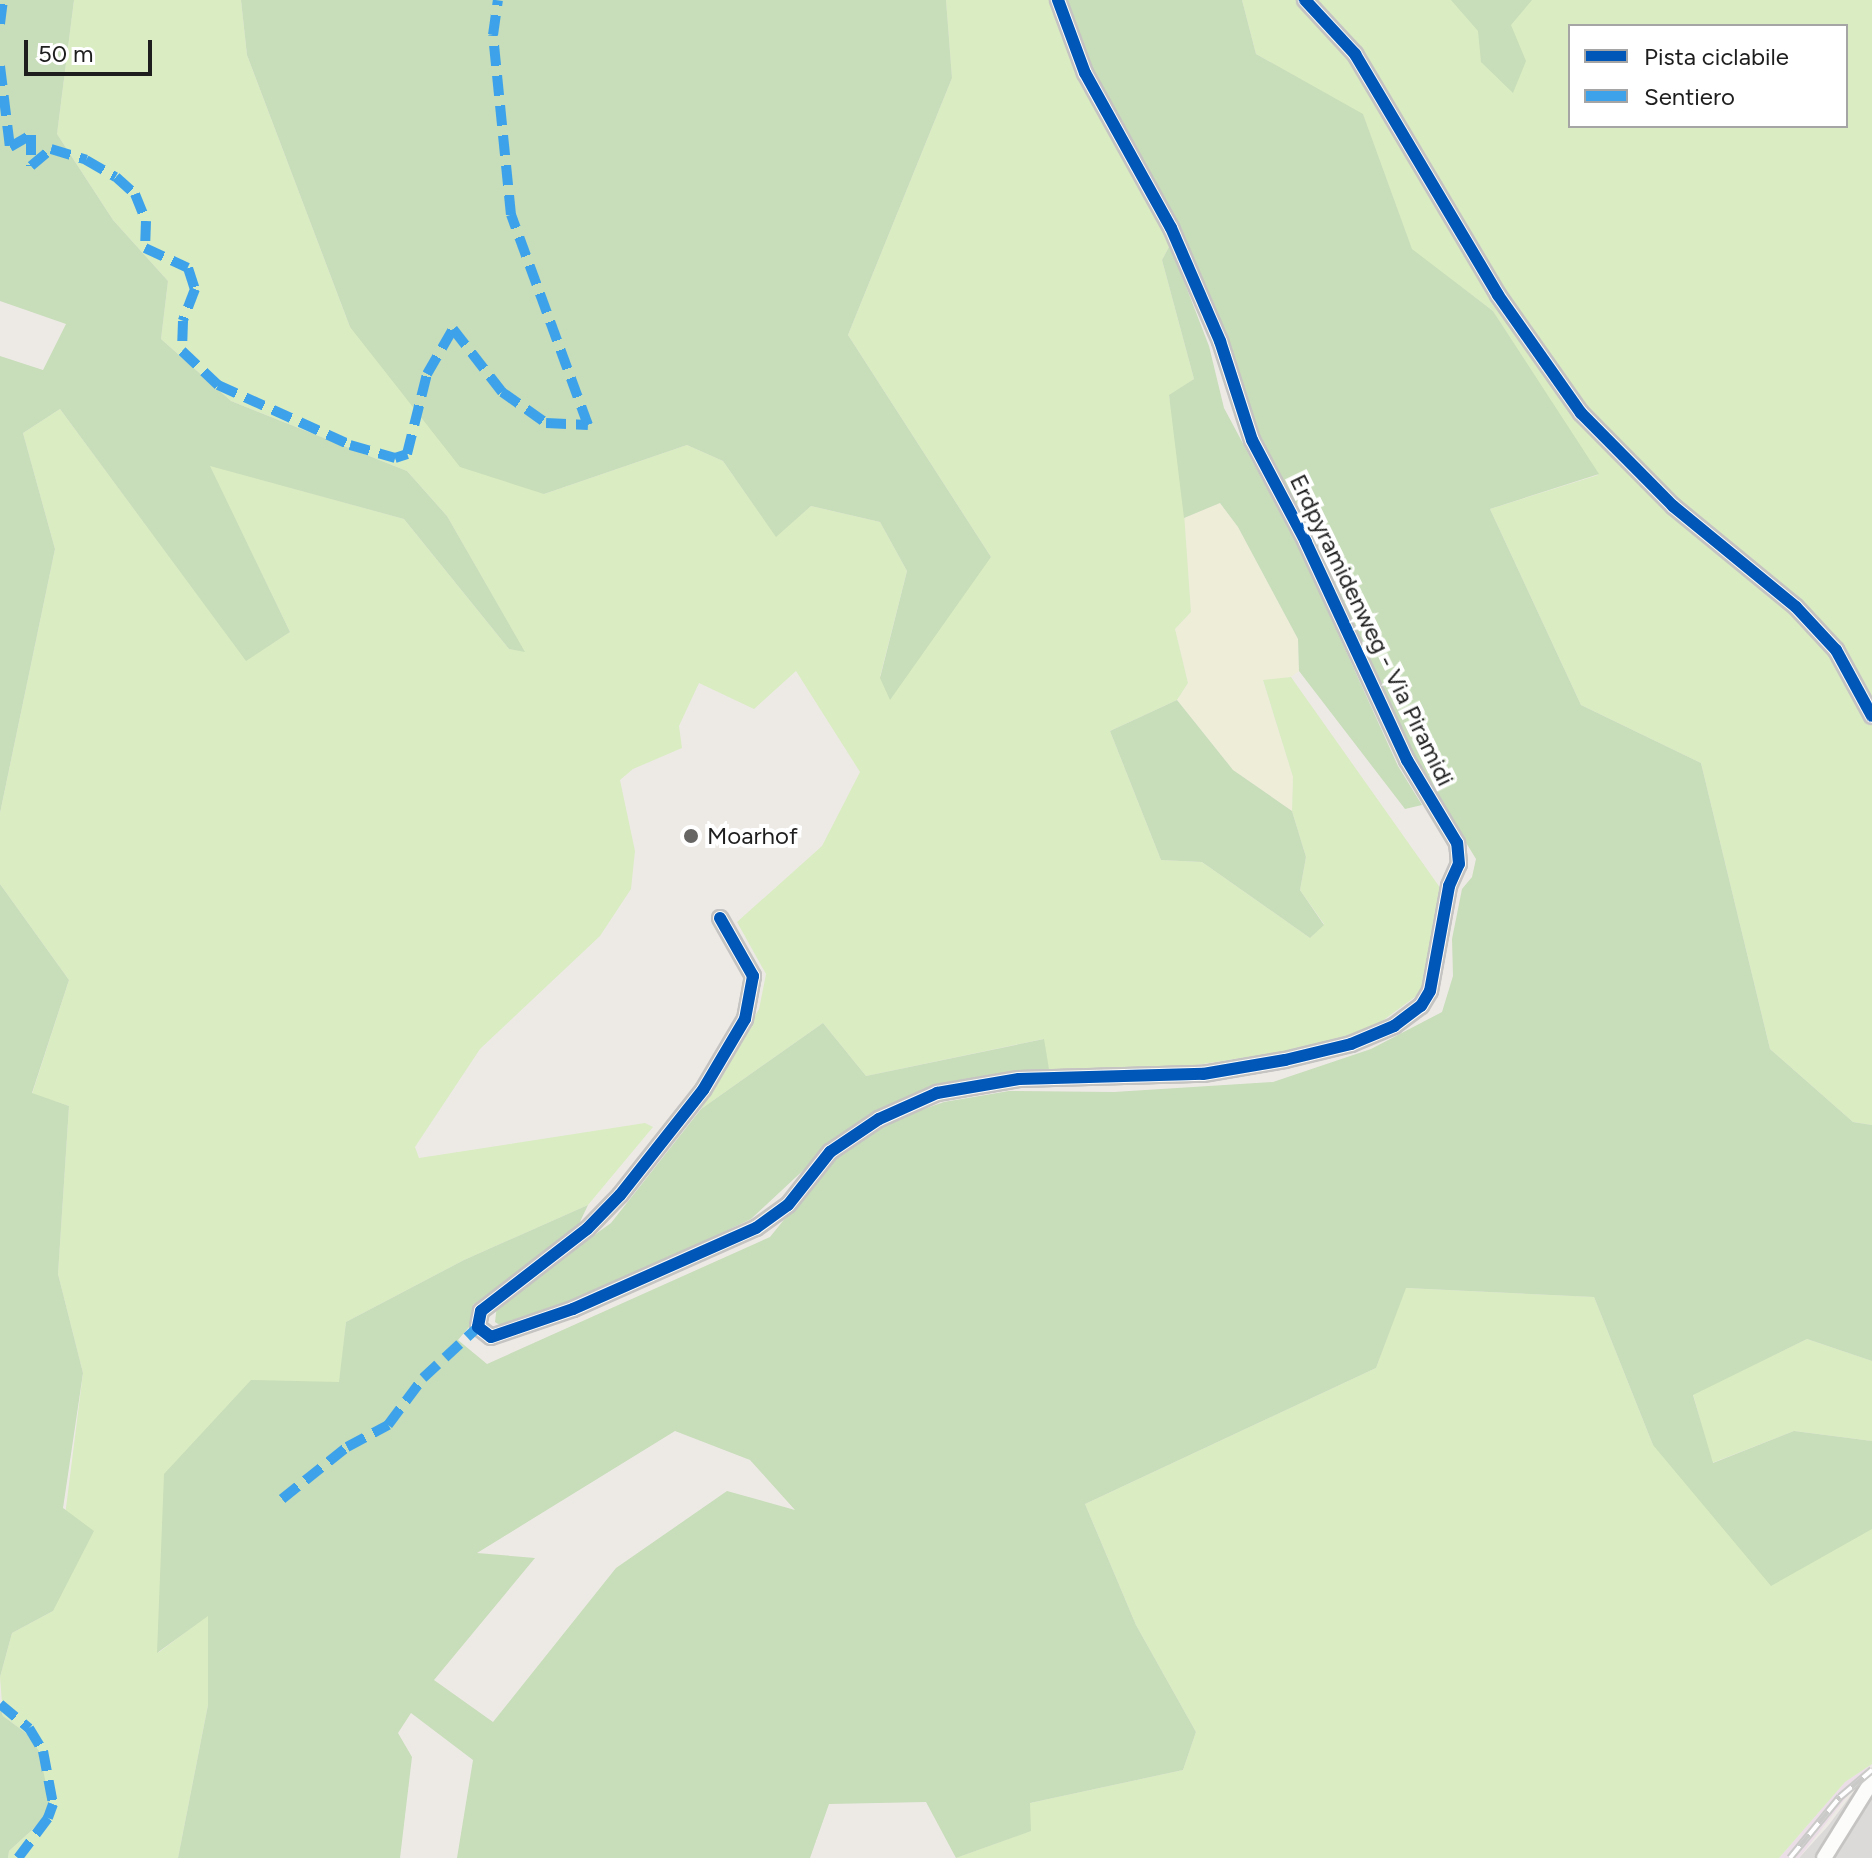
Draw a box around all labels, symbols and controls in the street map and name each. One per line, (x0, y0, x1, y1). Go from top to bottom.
scale bar (28, 24, 156, 74)
legend (1568, 24, 1848, 128)
text: 50 m (38, 39, 94, 68)
text: Pista ciclabile (1644, 42, 1789, 71)
text: Sentiero (1644, 82, 1735, 111)
street label: Erdpyramidenweg - Via Piramidi (1284, 470, 1460, 790)
place label: Moarhof (707, 822, 798, 850)
marker: Moarhof (682, 827, 700, 845)

